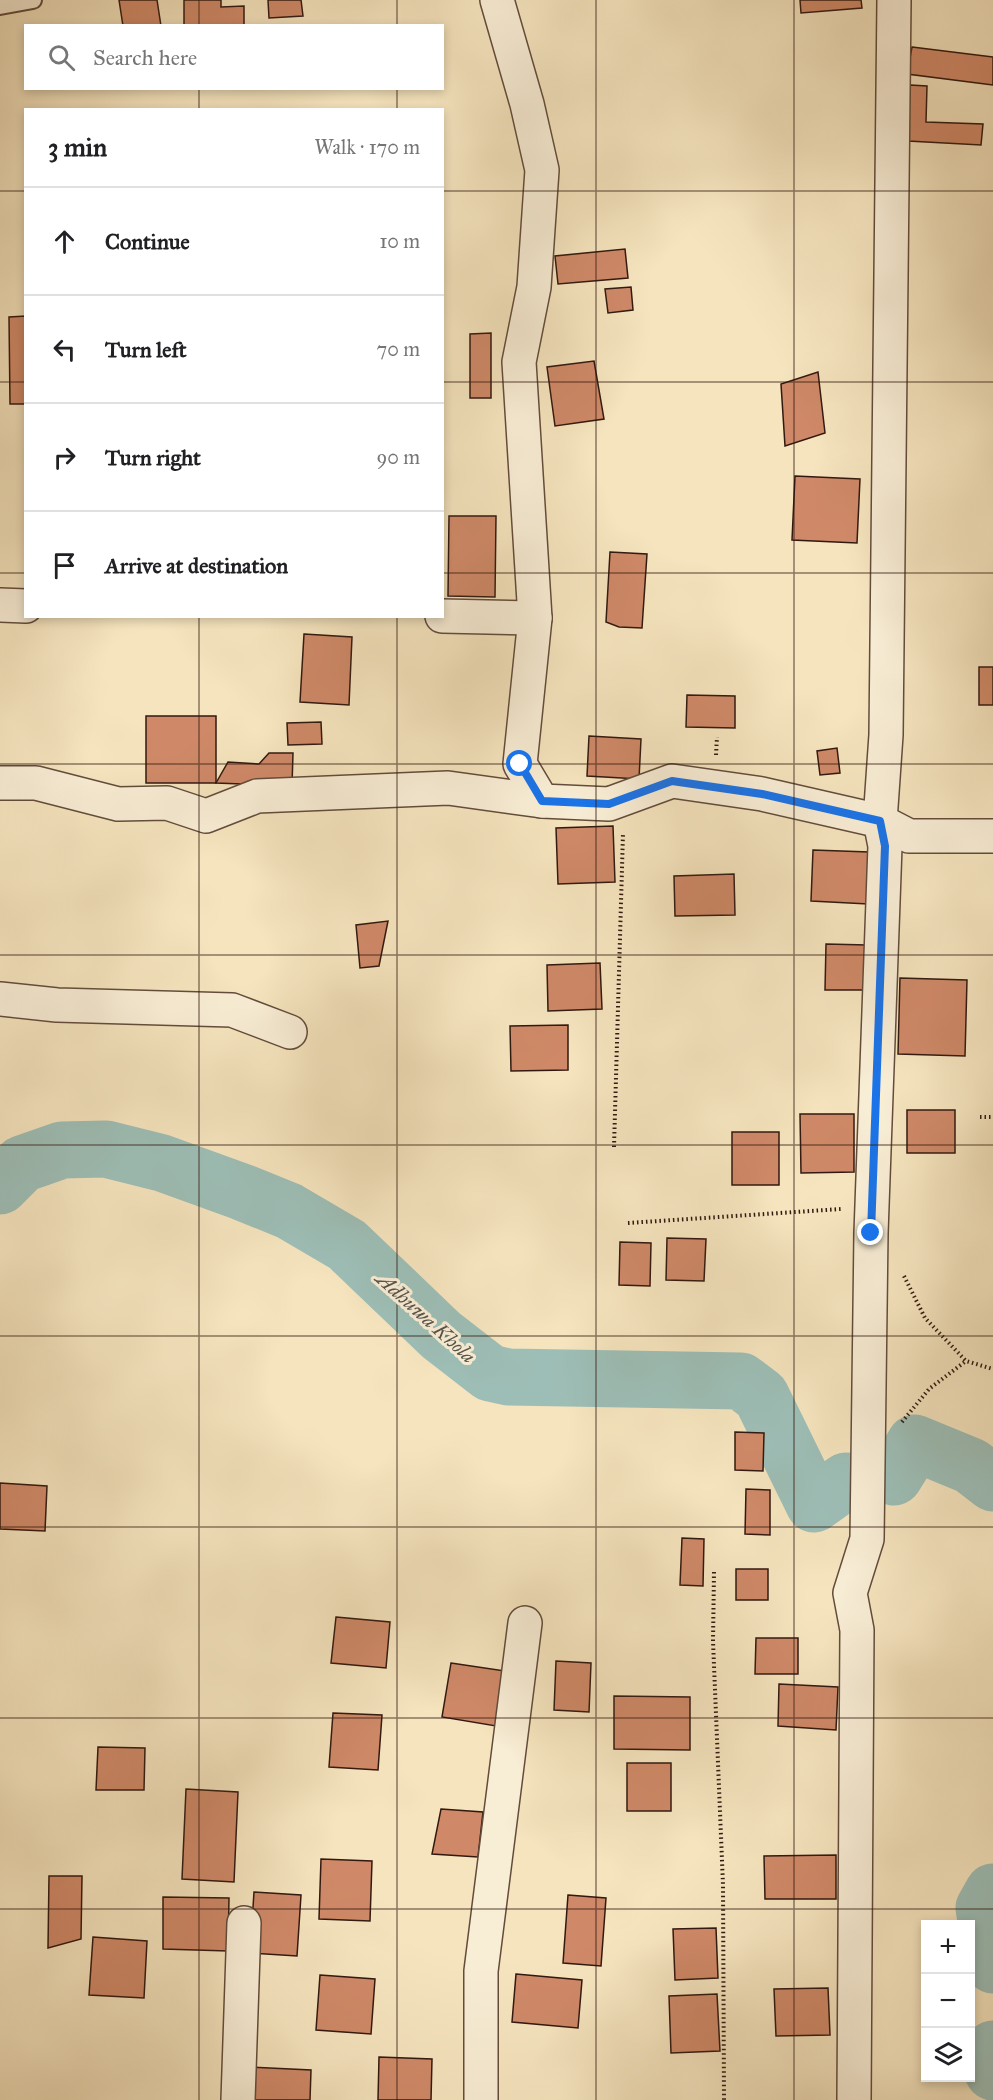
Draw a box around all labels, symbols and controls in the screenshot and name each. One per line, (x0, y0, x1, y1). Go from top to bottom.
search box (24, 24, 444, 90)
icon: search (45, 41, 78, 74)
text: Search here (93, 44, 197, 71)
text: 3 min (48, 131, 107, 163)
text: Walk · 170 m (315, 135, 420, 159)
icon: ahead (48, 225, 81, 258)
text: Continue (105, 228, 190, 255)
text: 10 m (379, 229, 420, 253)
icon: left (48, 333, 81, 366)
text: Turn left (105, 336, 187, 363)
text: 70 m (377, 337, 420, 361)
icon: right (48, 441, 81, 474)
text: Turn right (105, 444, 201, 471)
text: 90 m (377, 445, 420, 469)
icon: arrive (48, 549, 81, 582)
text: Arrive at destination (105, 552, 288, 579)
route start (506, 750, 532, 776)
route end (857, 1219, 883, 1245)
water label: Adhuwa Khola (370, 1265, 480, 1368)
map controls (921, 1920, 975, 2082)
button: + (921, 1920, 975, 1974)
button: − (921, 1974, 975, 2028)
button: layers (921, 2028, 975, 2082)

